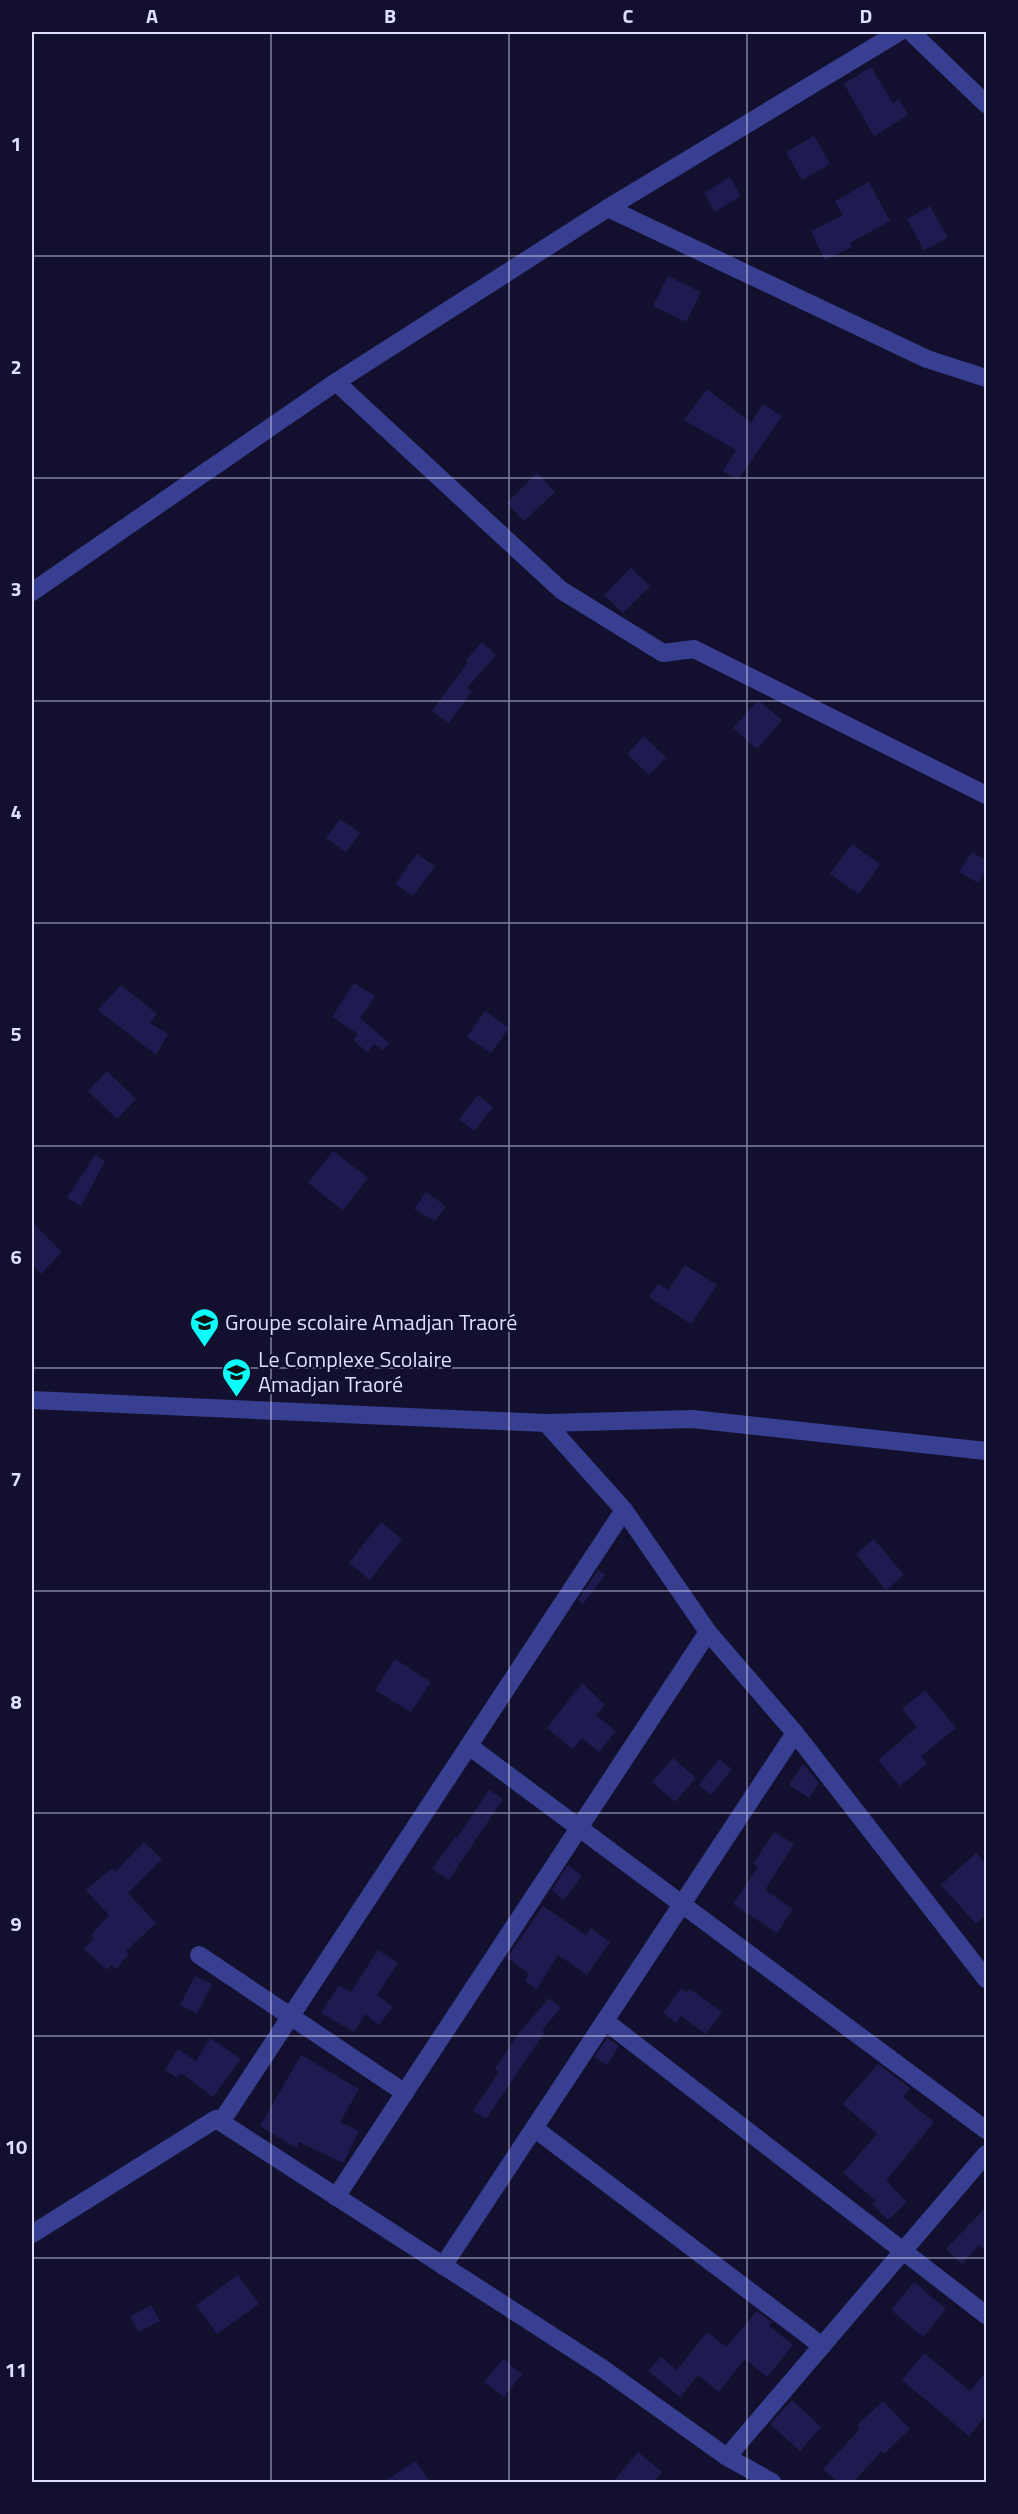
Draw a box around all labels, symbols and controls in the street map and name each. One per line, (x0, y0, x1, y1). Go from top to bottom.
text: A (146, 0, 158, 31)
text: B (384, 0, 396, 31)
text: C (623, 0, 634, 31)
text: D (860, 0, 872, 31)
text: 1 (10, 128, 22, 159)
text: 2 (10, 351, 22, 382)
text: 3 (10, 573, 22, 604)
text: 4 (10, 796, 22, 827)
text: 5 (10, 1018, 22, 1049)
text: 6 (10, 1241, 22, 1272)
place label: Groupe scolaire Amadjan Traoré (225, 1305, 517, 1339)
school or university icon: Groupe scolaire Amadjan Traoré (188, 1306, 220, 1348)
place label: Le Complexe Scolaire Amadjan Traoré (258, 1342, 452, 1401)
school or university icon: Le Complexe Scolaire Amadjan Traoré (221, 1356, 253, 1398)
text: 7 (10, 1463, 22, 1494)
text: 8 (10, 1686, 22, 1717)
text: 9 (10, 1908, 22, 1939)
text: 10 (5, 2131, 27, 2162)
text: 11 (5, 2354, 27, 2385)

